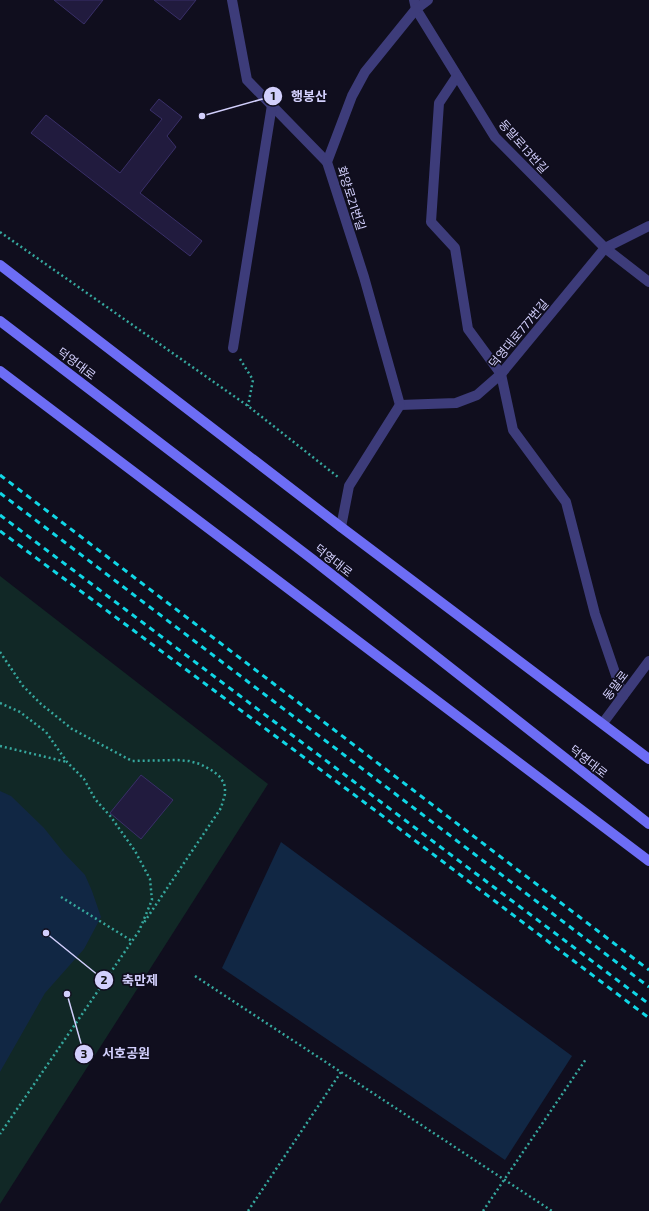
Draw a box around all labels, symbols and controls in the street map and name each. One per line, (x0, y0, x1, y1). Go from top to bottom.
callout: 행봉산 (263, 84, 335, 109)
text: 1 (270, 88, 276, 102)
text: 행봉산 (291, 88, 327, 104)
street label: 동말로13번길 (496, 117, 552, 175)
street label: 화양로21번길 (335, 164, 369, 232)
street label: 덕영대로777번길 (485, 296, 551, 370)
street label: 덕영대로 (55, 344, 99, 382)
street label: 덕영대로 (312, 541, 356, 579)
street label: 동말로 (599, 668, 631, 702)
street label: 덕영대로 (567, 742, 611, 780)
callout: 축만제 (94, 968, 166, 993)
text: 2 (101, 972, 108, 986)
text: 축만제 (122, 972, 158, 988)
callout: 서호공원 (74, 1041, 158, 1066)
text: 서호공원 (102, 1045, 150, 1061)
text: 3 (81, 1046, 88, 1060)

